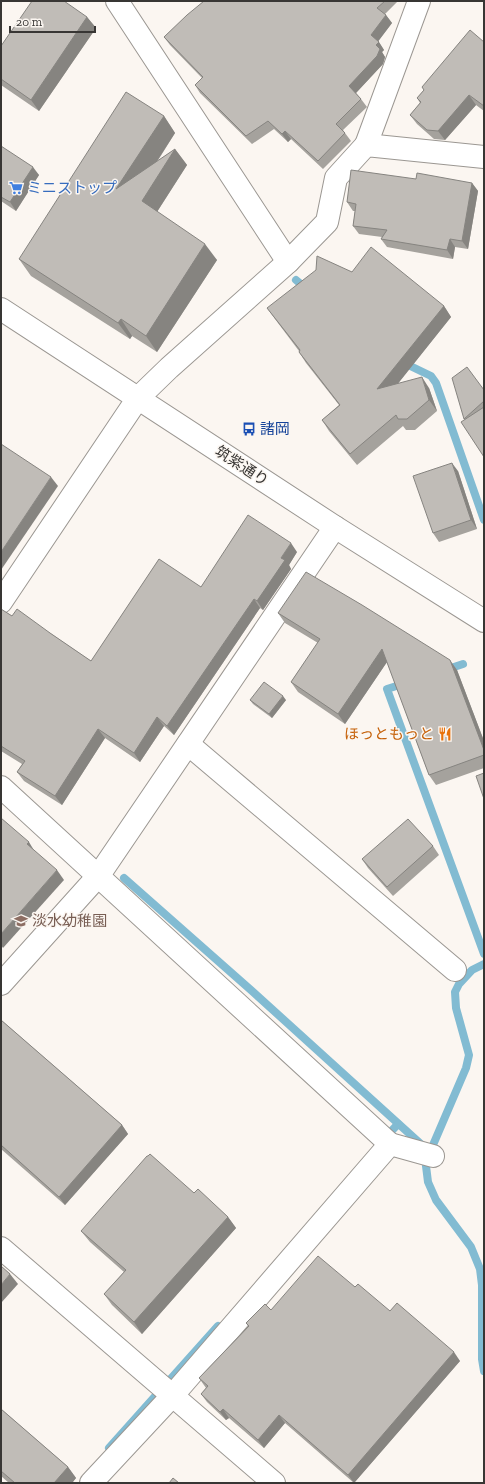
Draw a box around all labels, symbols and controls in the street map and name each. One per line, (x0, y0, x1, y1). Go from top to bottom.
scale bar (10, 8, 95, 34)
text: 20 m (16, 15, 43, 29)
place label: ミニストップ (27, 179, 117, 197)
supermarket icon: ミニストップ (8, 180, 24, 196)
place label: 諸岡 (260, 420, 290, 438)
bus stop icon: 諸岡 (241, 421, 257, 437)
street label: 筑紫通り (212, 442, 272, 490)
place label: ほっともっと (344, 725, 434, 743)
restaurant icon: ほっともっと (437, 726, 453, 742)
place label: 淡水幼稚園 (32, 912, 107, 930)
school or university icon: 淡水幼稚園 (13, 913, 29, 929)

